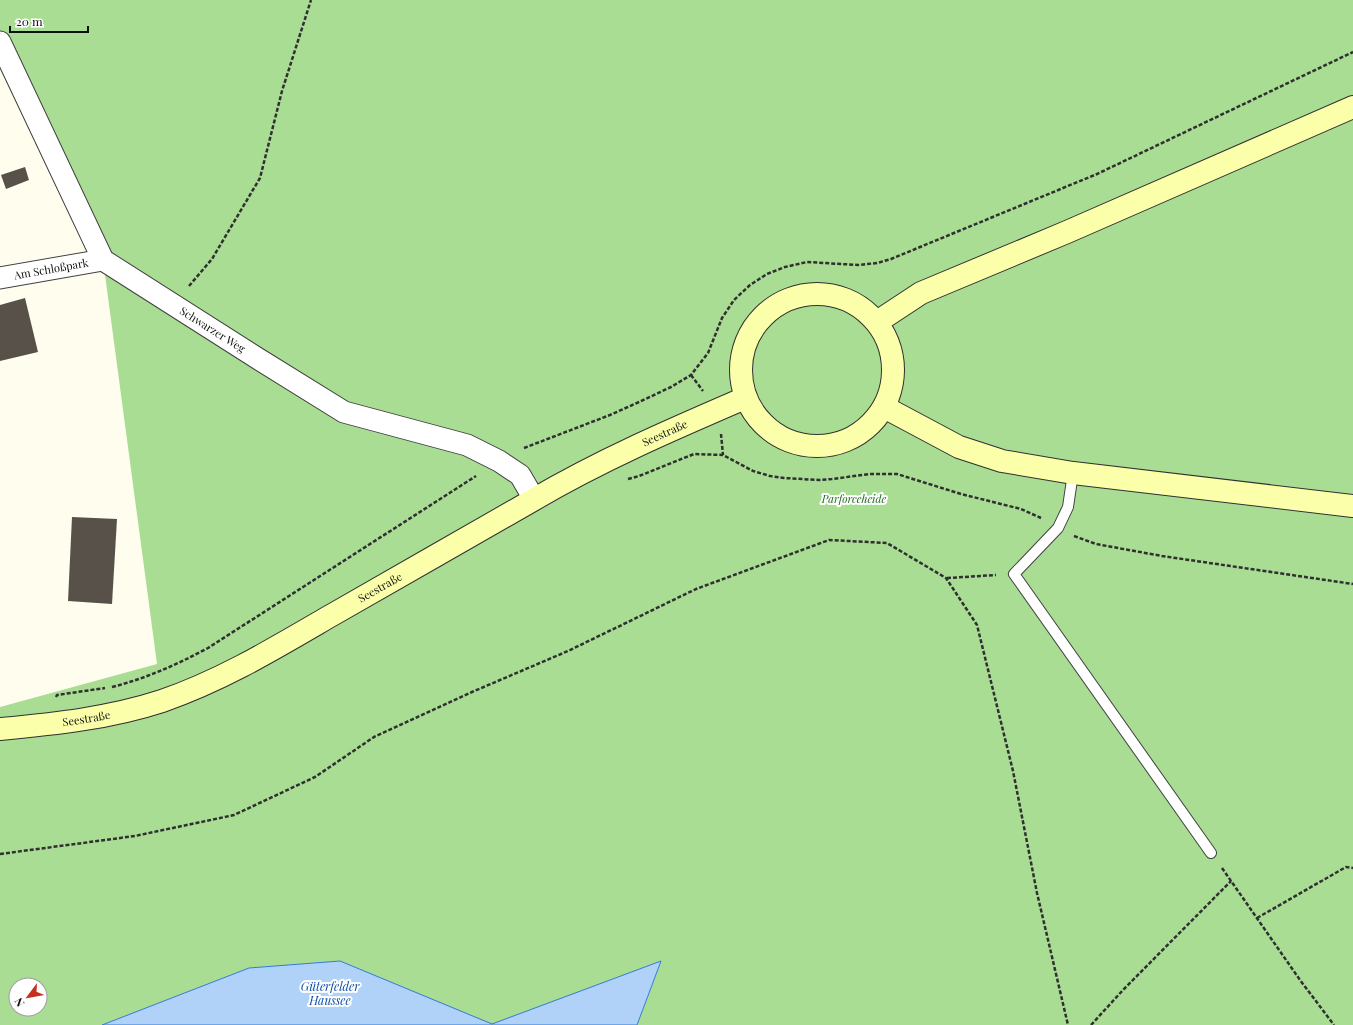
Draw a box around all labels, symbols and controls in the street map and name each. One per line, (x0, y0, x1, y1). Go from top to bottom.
scale bar (10, 8, 88, 34)
text: 20 m (16, 13, 43, 29)
street label: Am Schloßpark (12, 255, 90, 283)
street label: Schwarzer Weg (177, 303, 249, 356)
street label: Seestraße (639, 416, 690, 450)
park label: Parforceheide (821, 491, 886, 506)
street label: Seestraße (355, 568, 405, 606)
street label: Seestraße (61, 707, 112, 729)
north arrow (8, 977, 48, 1017)
water label: Güterfelder Haussee (301, 978, 360, 1008)
text: N (11, 995, 28, 1010)

